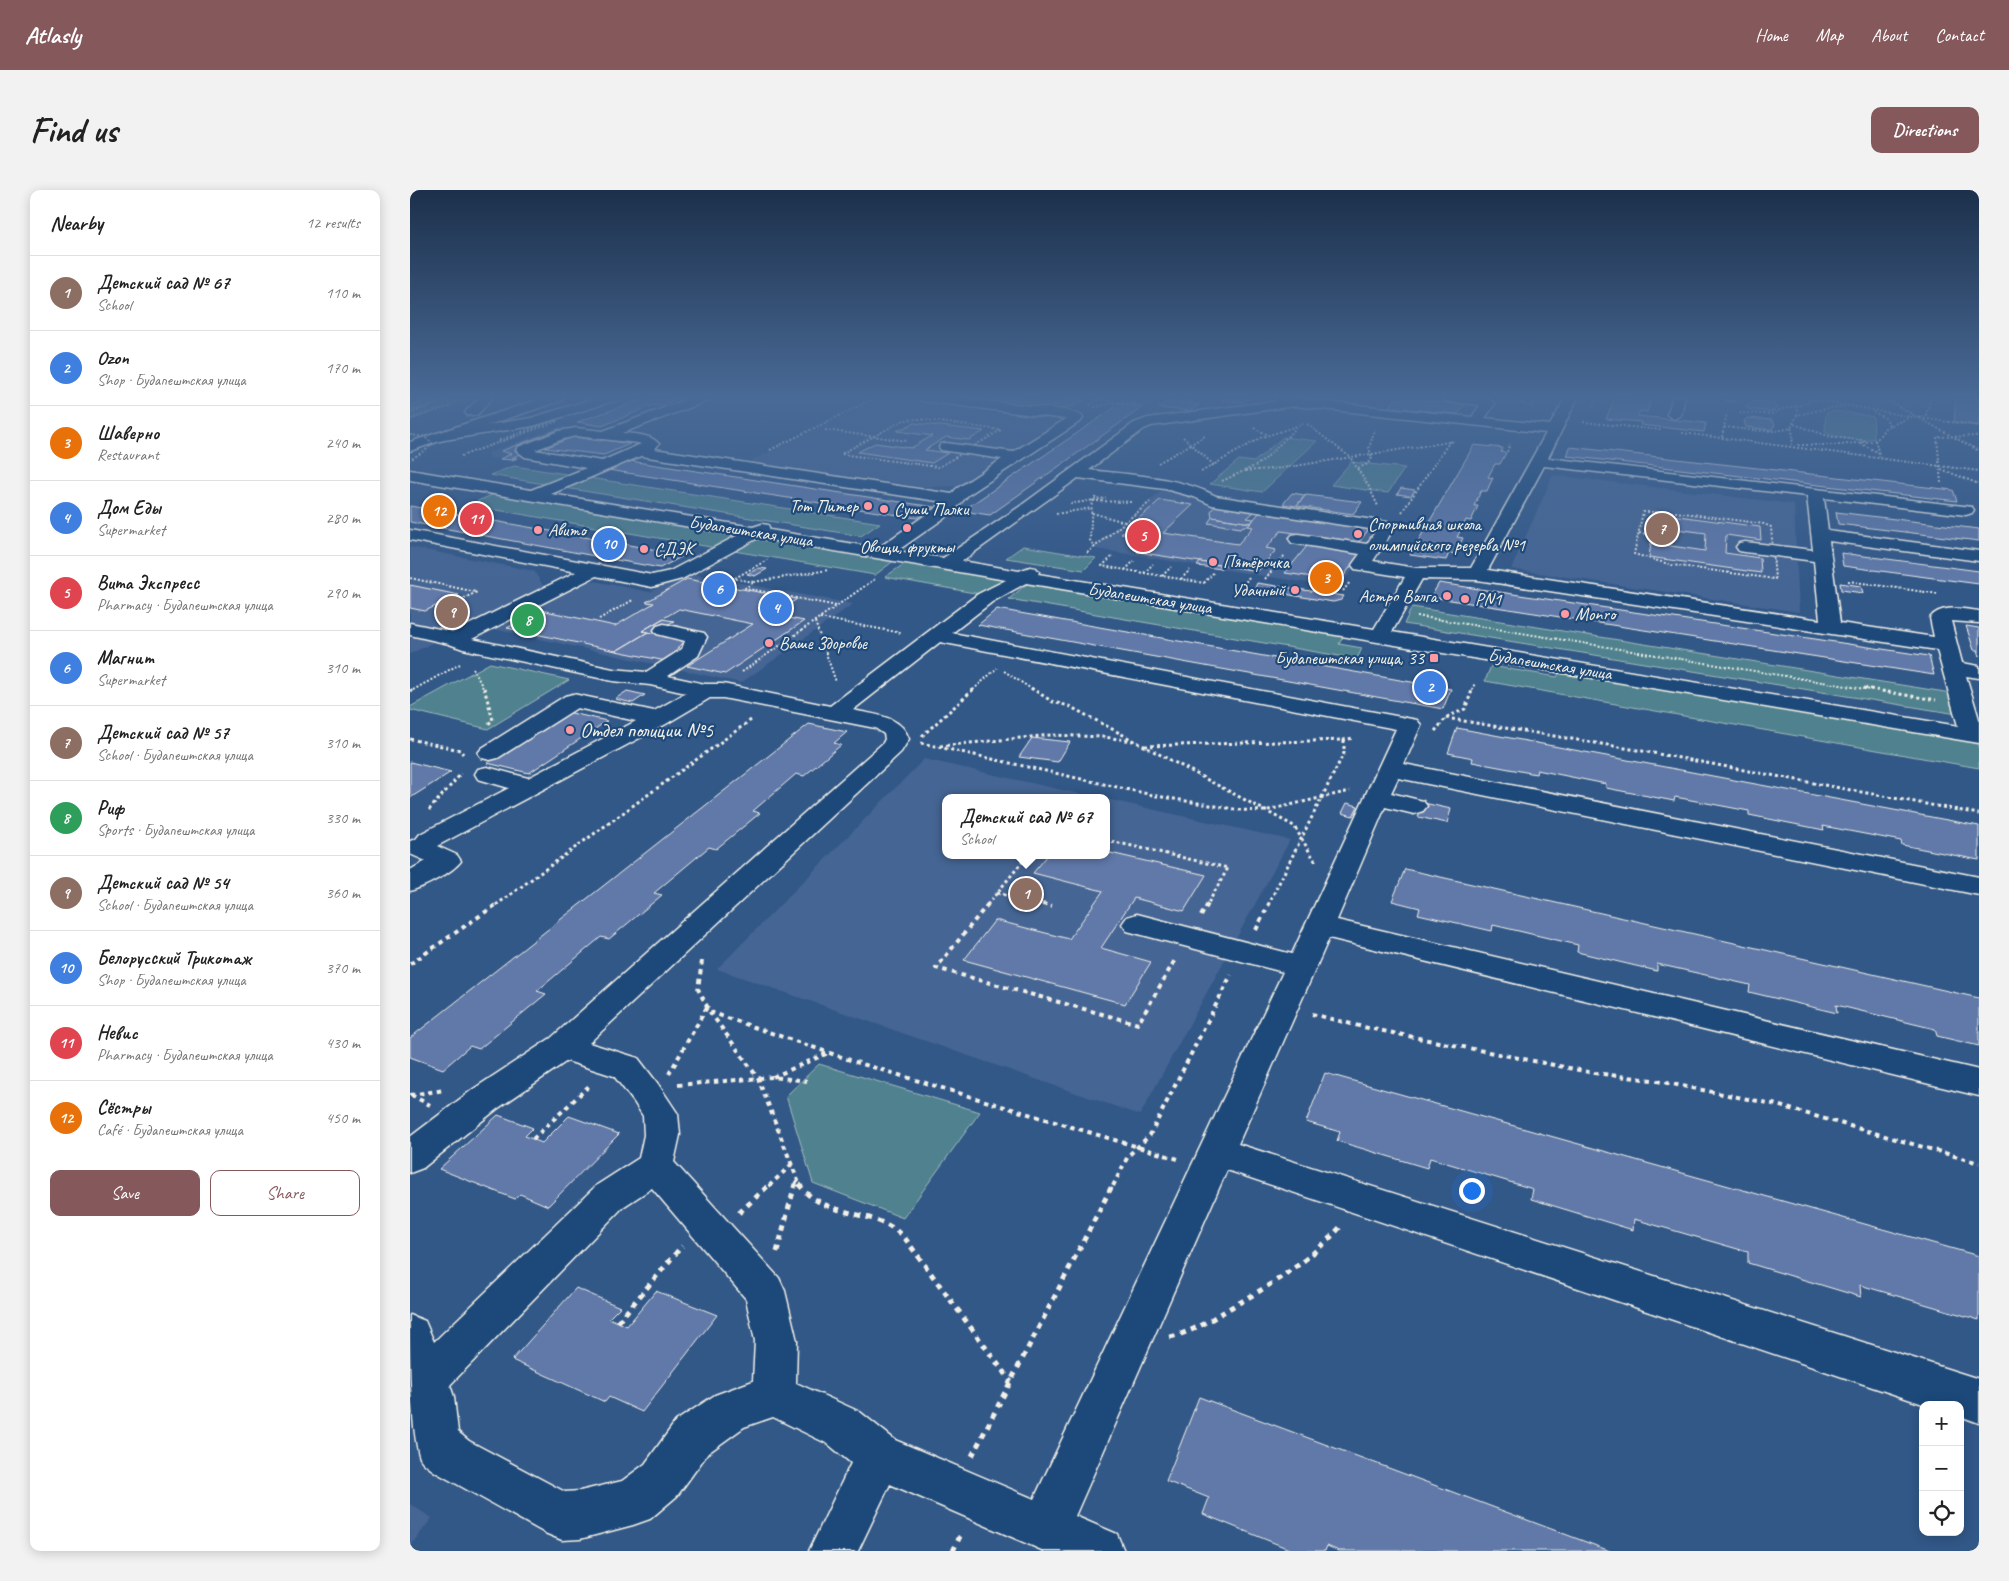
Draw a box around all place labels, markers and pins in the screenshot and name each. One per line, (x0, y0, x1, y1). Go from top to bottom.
pin: 12 (423, 492, 455, 530)
place label: Тот Питер (789, 495, 859, 517)
place label: Суши Палки (894, 498, 970, 520)
pin: 11 (460, 500, 492, 538)
marker: Тот Питер (862, 500, 874, 512)
marker: Суши Палки (878, 503, 890, 515)
pin: 7 (1646, 510, 1678, 548)
place label: Спортивная школа олимпийского резерва №1 (1368, 513, 1526, 557)
pin: 5 (1127, 517, 1159, 555)
place label: Авито (548, 519, 587, 541)
marker: Овощи, фрукты (901, 522, 913, 534)
marker: Авито (532, 524, 544, 536)
pin: 10 (593, 525, 625, 563)
marker: Спортивная школа олимпийского резерва №1 (1352, 528, 1364, 540)
place label: Овощи, фрукты (860, 536, 956, 558)
place label: СДЭК (654, 538, 697, 560)
marker: СДЭК (638, 543, 650, 555)
place label: Пятёрочка (1223, 551, 1291, 573)
marker: Пятёрочка (1207, 556, 1219, 568)
pin: 3 (1310, 559, 1342, 597)
pin: 6 (703, 570, 735, 608)
place label: Удачный (1231, 579, 1286, 601)
marker: Удачный (1289, 584, 1301, 596)
place label: Астро Волга (1359, 585, 1439, 607)
place label: PN1 (1475, 588, 1503, 610)
pin: 4 (760, 589, 792, 627)
marker: Астро Волга (1441, 590, 1453, 602)
pin: 9 (436, 593, 468, 631)
marker: PN1 (1459, 593, 1471, 605)
pin: 8 (512, 601, 544, 639)
place label: Monro (1575, 603, 1617, 625)
marker: Monro (1559, 608, 1571, 620)
place label: Ваше Здоровье (779, 632, 868, 654)
marker: Ваше Здоровье (763, 637, 775, 649)
place label: Будапештская улица, 33 (1275, 647, 1426, 669)
marker: Будапештская улица, 33 (1428, 652, 1440, 664)
pin: 2 (1414, 668, 1446, 706)
place label: Отдел полиции №5 (580, 717, 715, 743)
marker: Отдел полиции №5 (564, 724, 576, 736)
pin: 1 (1010, 875, 1042, 913)

